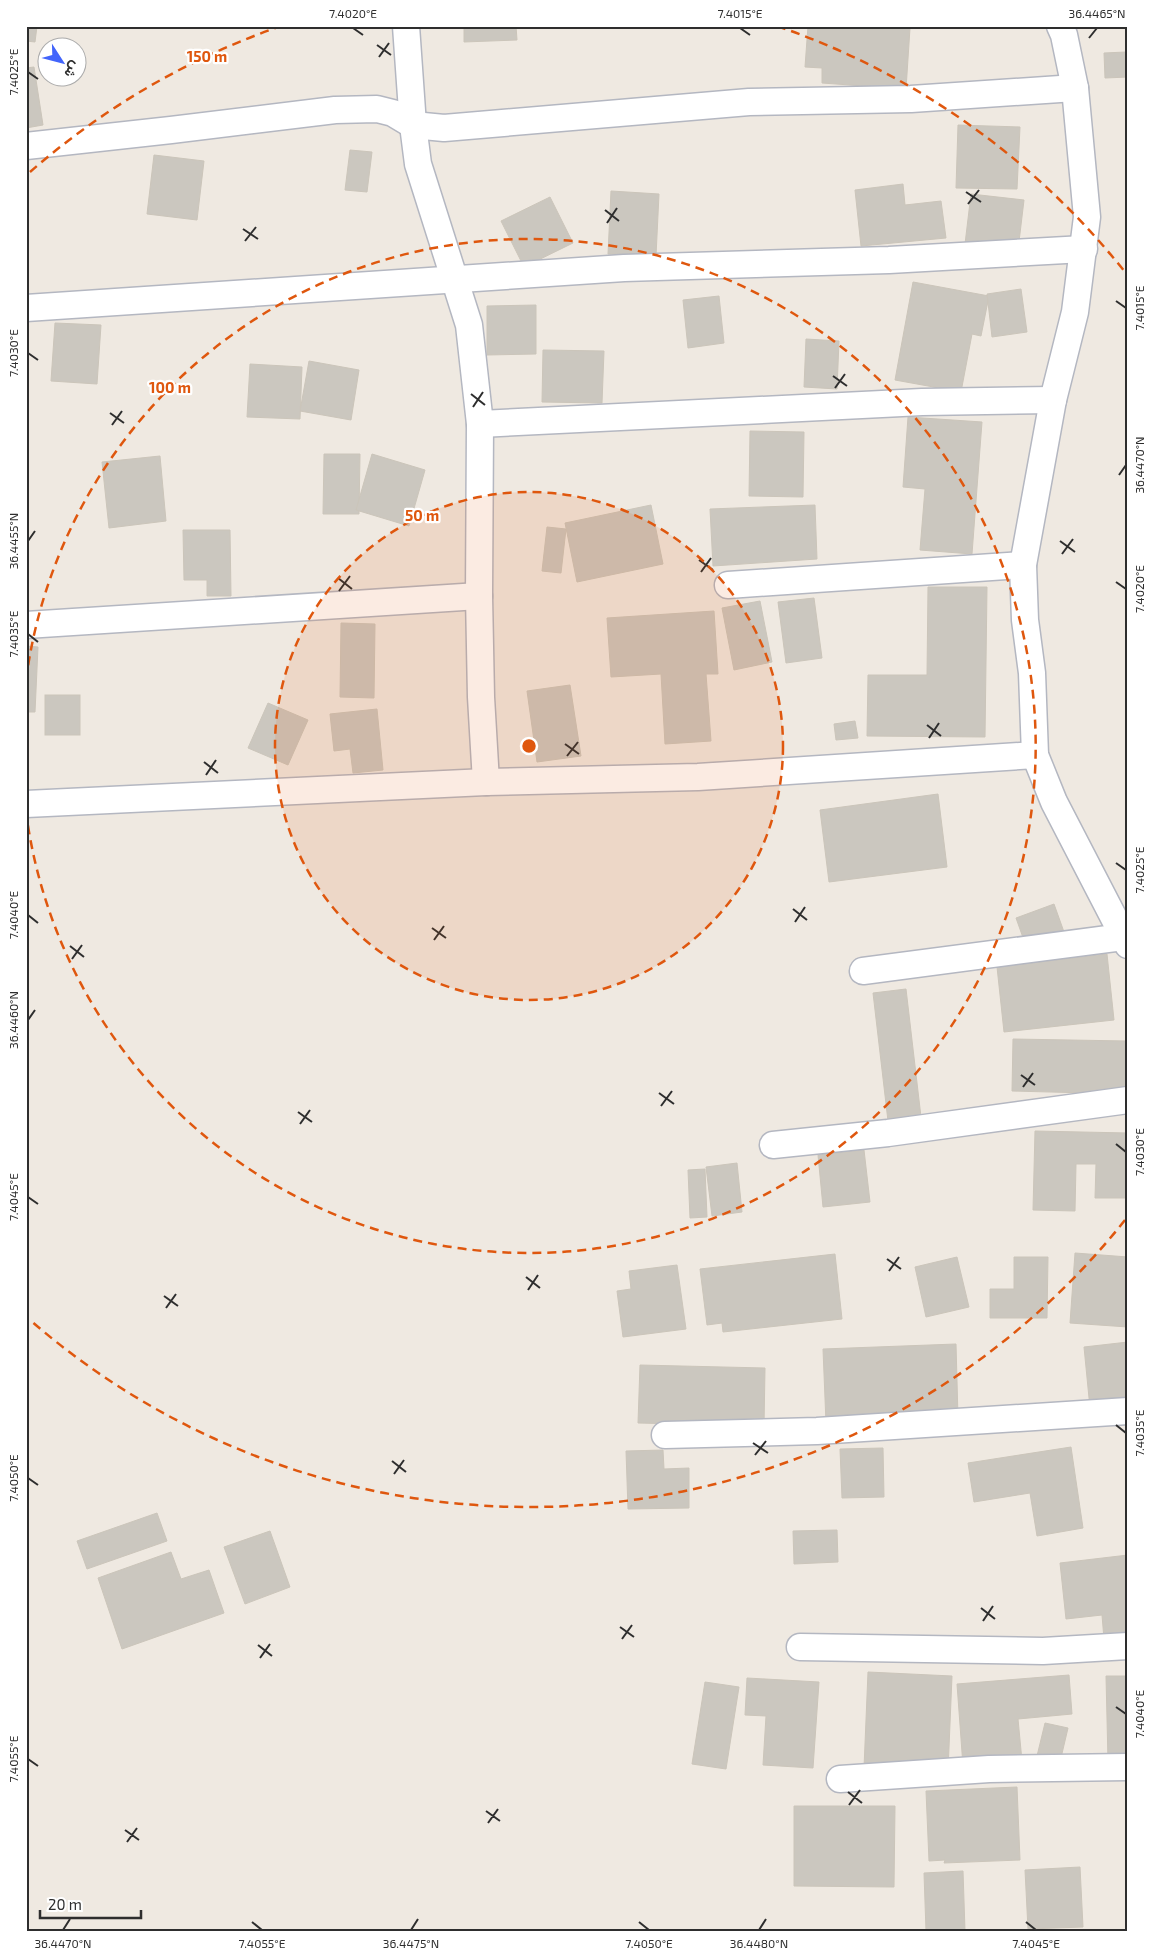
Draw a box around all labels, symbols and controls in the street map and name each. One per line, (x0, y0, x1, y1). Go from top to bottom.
text: 7.4020°E (329, 6, 377, 20)
text: 7.4015°E (717, 6, 763, 20)
text: 36.4465°N (1068, 6, 1126, 20)
north arrow (38, 38, 88, 88)
text: 150 m (187, 47, 227, 65)
text: 7.4025°E (6, 48, 20, 96)
text: ش (60, 58, 85, 82)
text: 7.4015°E (1132, 285, 1146, 331)
text: 7.4030°E (6, 329, 20, 377)
text: 100 m (149, 378, 191, 396)
text: 36.4470°N (1132, 436, 1146, 494)
text: 50 m (405, 506, 439, 524)
text: 36.4455°N (6, 513, 20, 569)
text: 7.4020°E (1132, 565, 1146, 613)
text: 7.4035°E (6, 610, 20, 658)
centre of rings (520, 737, 538, 755)
text: 7.4025°E (1132, 846, 1146, 894)
text: 7.4040°E (6, 890, 20, 939)
text: 36.4460°N (6, 991, 20, 1049)
text: 7.4030°E (1132, 1128, 1146, 1176)
text: 7.4045°E (6, 1173, 20, 1221)
text: 7.4035°E (1132, 1409, 1146, 1457)
text: 7.4050°E (6, 1454, 20, 1502)
text: 7.4040°E (1132, 1689, 1146, 1738)
text: 7.4055°E (6, 1735, 20, 1782)
scale bar (40, 1887, 141, 1919)
text: 20 m (48, 1895, 82, 1913)
text: 36.4470°N (34, 1936, 92, 1950)
text: 7.4055°E (239, 1936, 286, 1950)
text: 36.4475°N (383, 1936, 439, 1950)
text: 7.4050°E (625, 1936, 673, 1950)
text: 36.4480°N (730, 1936, 788, 1950)
text: 7.4045°E (1012, 1936, 1060, 1950)

